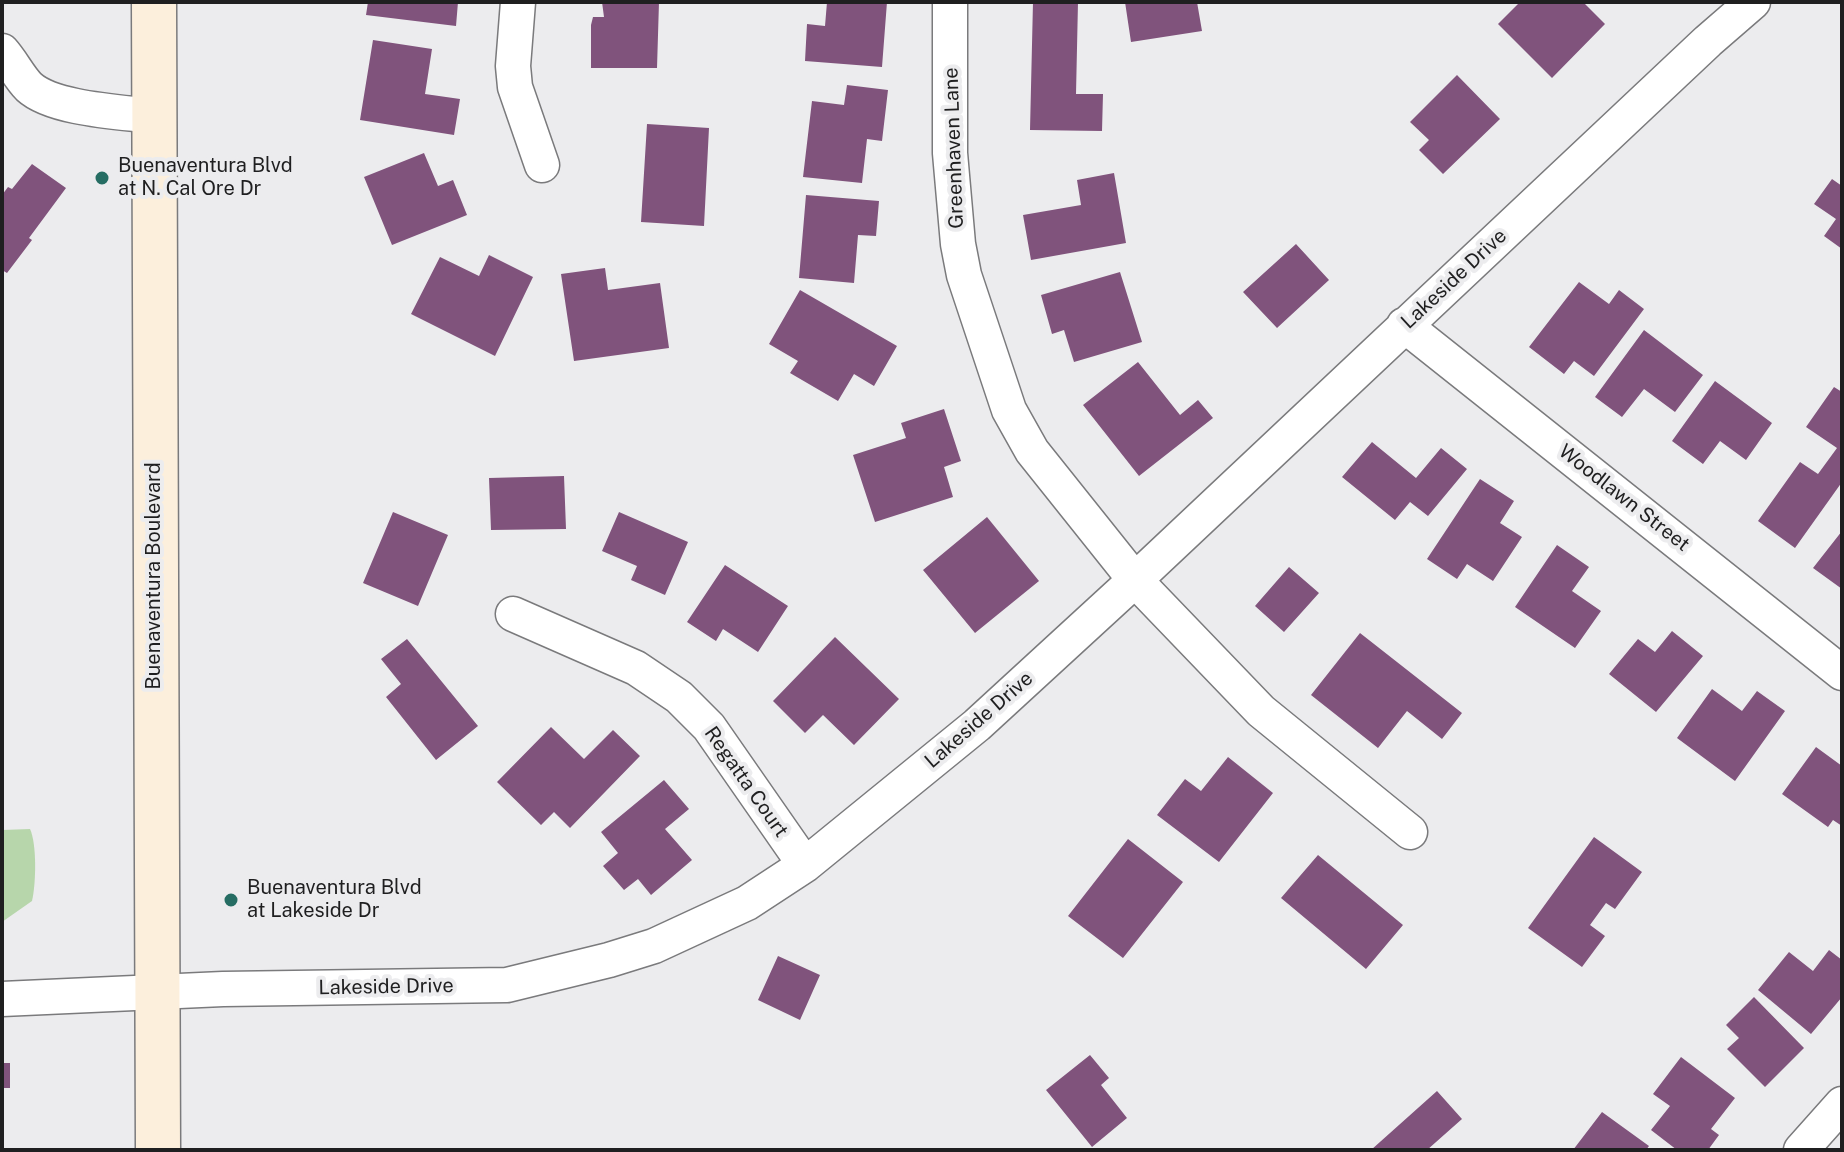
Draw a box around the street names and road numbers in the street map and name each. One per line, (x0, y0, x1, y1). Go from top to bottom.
street label: Greenhaven Lane (939, 67, 969, 229)
street label: Lakeside Drive (1396, 224, 1512, 334)
street label: Woodlawn Street (1554, 439, 1694, 557)
street label: Buenaventura Boulevard (142, 462, 166, 690)
street label: Lakeside Drive (920, 667, 1038, 773)
street label: Regatta Court (699, 722, 793, 842)
street label: Lakeside Drive (318, 974, 454, 1000)

